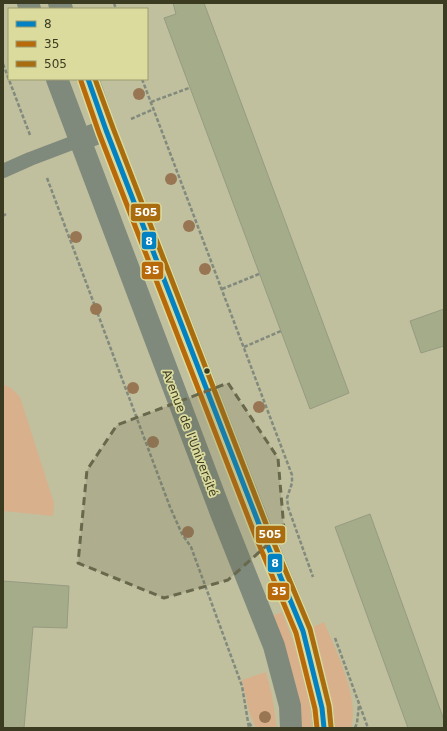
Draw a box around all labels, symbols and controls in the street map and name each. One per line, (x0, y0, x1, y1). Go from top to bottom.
legend (8, 8, 148, 80)
text: 8 (44, 17, 52, 31)
text: 35 (44, 37, 59, 51)
text: 505 (44, 57, 67, 71)
line badge: 505 (130, 203, 161, 222)
text: 505 (135, 206, 157, 219)
line badge: 8 (141, 231, 157, 250)
text: 8 (145, 235, 153, 248)
line badge: 35 (141, 261, 164, 280)
text: 35 (144, 264, 160, 277)
unlabelled marker (202, 366, 212, 376)
street label: Avenue de l'Université (159, 368, 221, 498)
line badge: 505 (255, 525, 286, 544)
text: 505 (259, 528, 281, 541)
line badge: 8 (267, 553, 283, 573)
text: 8 (271, 557, 279, 570)
line badge: 35 (267, 582, 290, 601)
text: 35 (271, 585, 287, 598)

